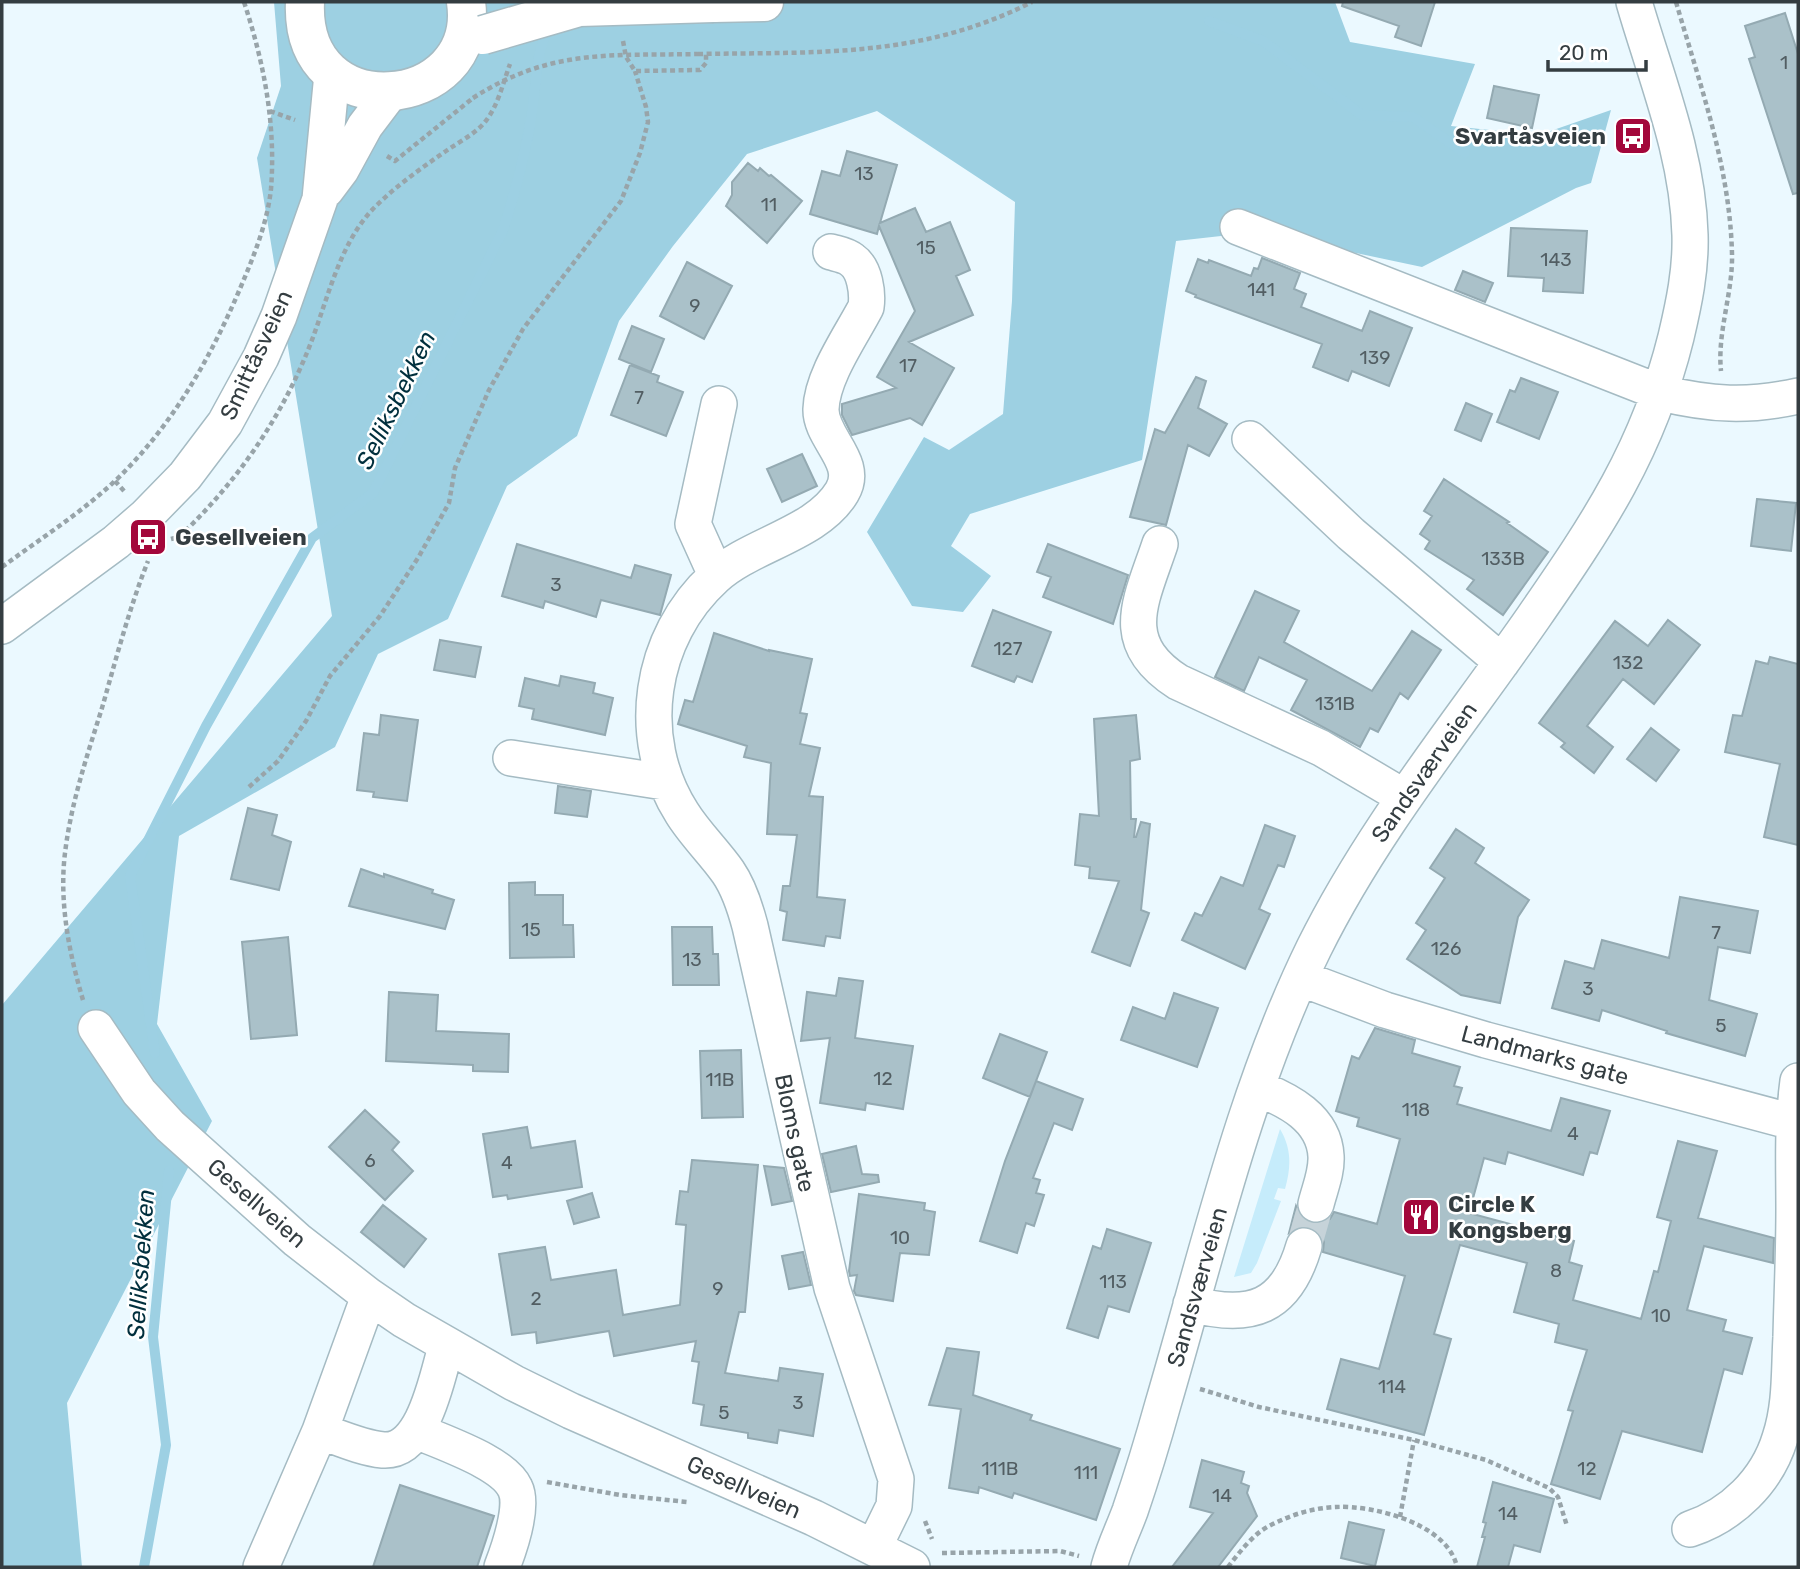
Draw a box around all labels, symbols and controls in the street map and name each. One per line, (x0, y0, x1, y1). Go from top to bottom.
scale bar (1548, 28, 1646, 72)
text: 20 m (1559, 40, 1608, 65)
house number: 1 (1780, 51, 1788, 74)
bus stop icon: Svartåsveien (1612, 115, 1654, 157)
place label: Svartåsveien (1455, 122, 1606, 150)
house number: 13 (854, 162, 874, 185)
house number: 11 (761, 193, 777, 216)
house number: 15 (916, 236, 936, 259)
house number: 143 (1540, 248, 1572, 271)
house number: 141 (1247, 278, 1275, 301)
street label: Smittåsveien (214, 286, 298, 424)
house number: 9 (689, 294, 701, 317)
water label: Selliksbekken (351, 326, 441, 474)
house number: 139 (1360, 346, 1390, 369)
house number: 17 (899, 354, 917, 377)
house number: 7 (634, 386, 644, 409)
bus stop icon: Gesellveien (127, 516, 169, 558)
place label: Gesellveien (175, 523, 307, 551)
house number: 133B (1481, 547, 1525, 570)
house number: 3 (550, 573, 562, 596)
house number: 127 (993, 637, 1023, 660)
house number: 132 (1613, 651, 1643, 674)
house number: 131B (1315, 692, 1355, 715)
street label: Sandsværveien (1365, 696, 1483, 848)
house number: 15 (521, 918, 541, 941)
house number: 7 (1711, 921, 1721, 944)
house number: 126 (1431, 937, 1461, 960)
house number: 13 (682, 948, 702, 971)
house number: 3 (1582, 977, 1594, 1000)
house number: 5 (1715, 1014, 1727, 1037)
street label: Landmarks gate (1458, 1019, 1632, 1091)
house number: 12 (873, 1067, 893, 1090)
house number: 11B (706, 1068, 734, 1091)
street label: Bloms gate (769, 1071, 821, 1195)
house number: 118 (1402, 1098, 1430, 1121)
house number: 4 (1567, 1122, 1579, 1145)
house number: 6 (364, 1149, 376, 1172)
house number: 4 (501, 1151, 513, 1174)
street label: Gesellveien (202, 1152, 312, 1254)
water label: Selliksbekken (122, 1188, 160, 1340)
place label: Circle K Kongsberg (1448, 1190, 1572, 1244)
restaurant icon: Circle K Kongsberg (1400, 1196, 1442, 1238)
street label: Sandsværveien (1161, 1204, 1233, 1370)
house number: 10 (890, 1226, 910, 1249)
house number: 8 (1550, 1259, 1562, 1282)
house number: 113 (1099, 1270, 1127, 1293)
house number: 9 (712, 1277, 724, 1300)
house number: 2 (530, 1287, 542, 1310)
house number: 10 (1651, 1304, 1671, 1327)
house number: 114 (1378, 1375, 1406, 1398)
house number: 3 (792, 1391, 804, 1414)
house number: 5 (718, 1401, 730, 1424)
street label: Gesellveien (683, 1449, 805, 1525)
house number: 111B (981, 1457, 1019, 1480)
house number: 12 (1577, 1457, 1597, 1480)
house number: 111 (1074, 1461, 1098, 1484)
house number: 14 (1212, 1484, 1232, 1507)
house number: 14 (1498, 1502, 1518, 1525)

